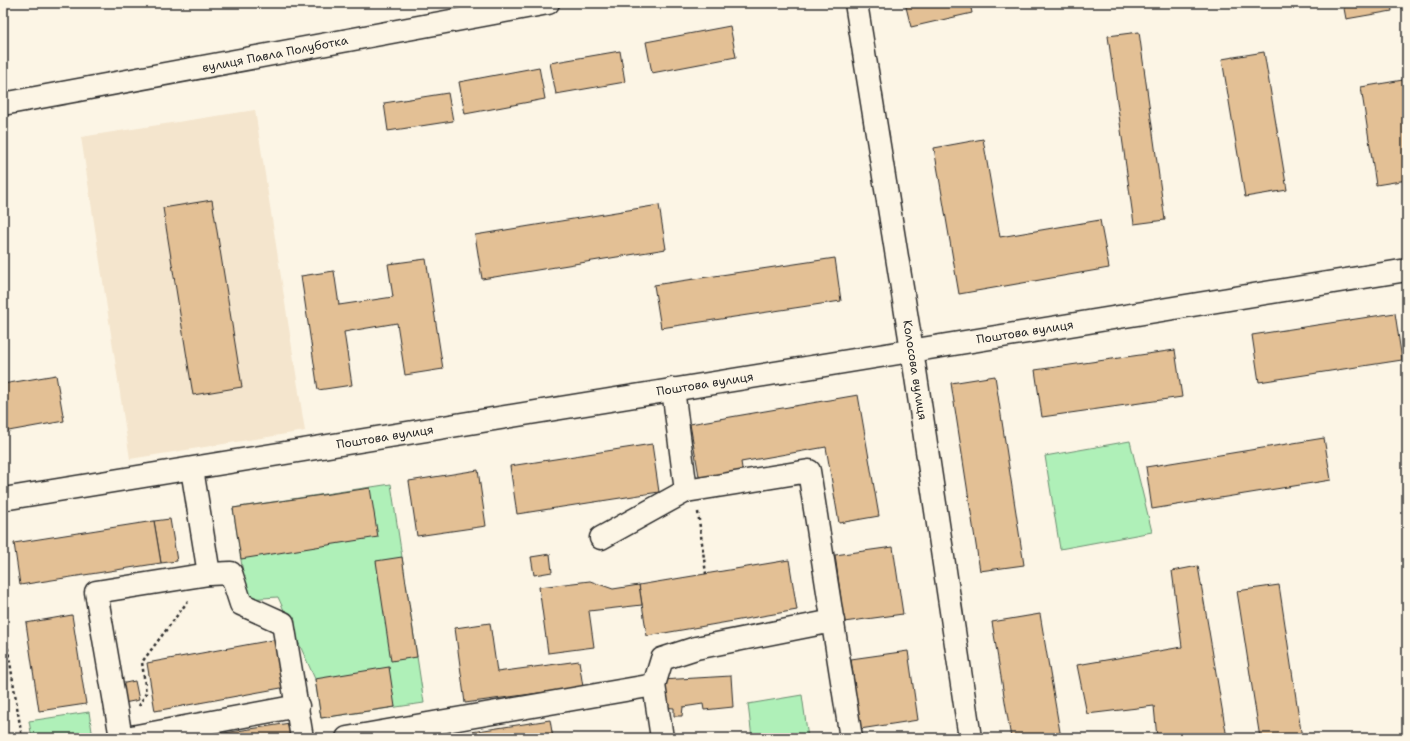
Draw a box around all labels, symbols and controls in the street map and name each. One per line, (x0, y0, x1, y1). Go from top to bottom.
street label: вулиця Павла Полуботка (201, 32, 350, 76)
street label: Поштова вулиця (975, 316, 1075, 348)
street label: Колосова вулиця (899, 319, 931, 421)
street label: Поштова вулиця (655, 368, 755, 400)
street label: Поштова вулиця (335, 421, 435, 453)

